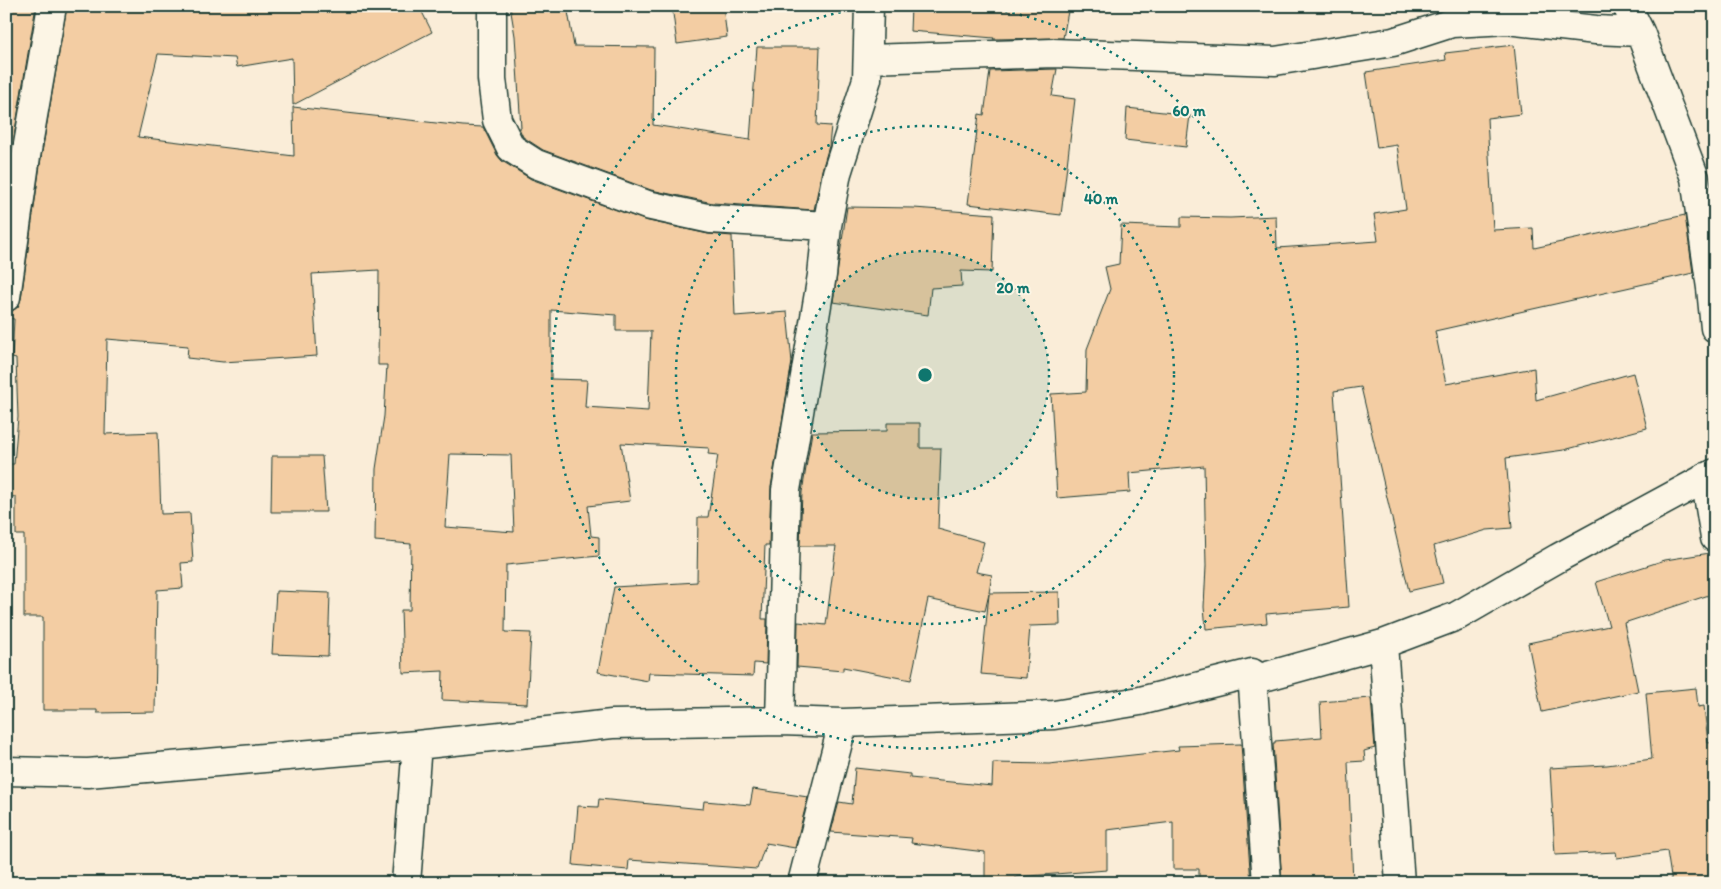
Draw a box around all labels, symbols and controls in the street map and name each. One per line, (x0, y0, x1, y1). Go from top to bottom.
text: 60 m (1172, 102, 1206, 120)
text: 40 m (1084, 190, 1119, 208)
text: 20 m (996, 279, 1030, 297)
centre of rings (916, 366, 934, 384)

